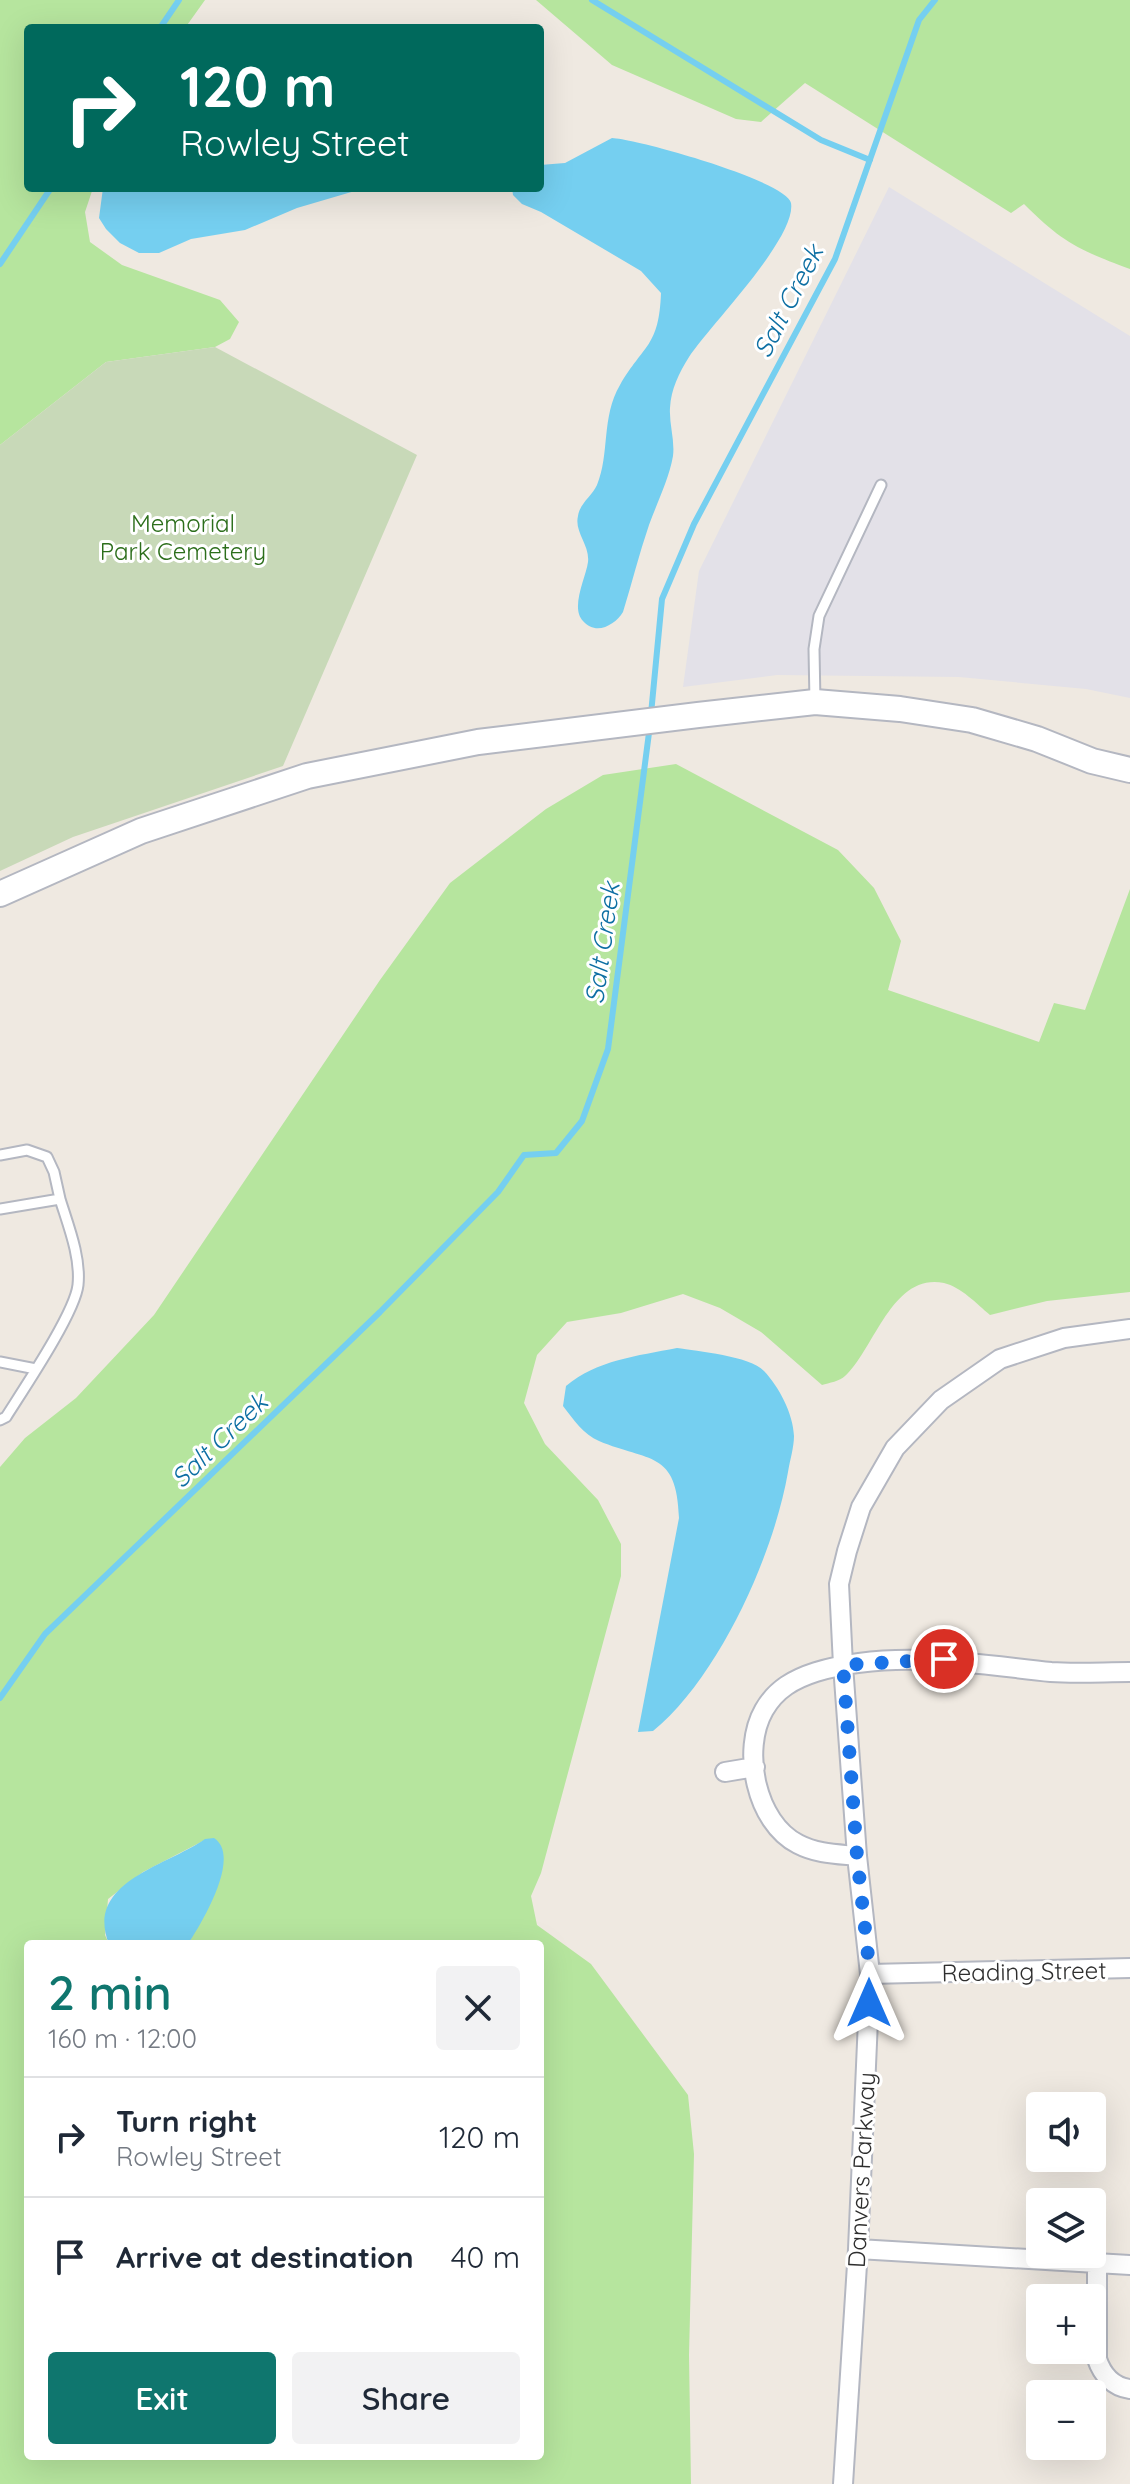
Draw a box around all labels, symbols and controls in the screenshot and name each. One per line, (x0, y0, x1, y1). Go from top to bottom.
text: 120 m (180, 51, 335, 121)
icon: right (48, 56, 152, 160)
text: Rowley Street (180, 120, 410, 165)
water label: Salt Creek (746, 237, 831, 363)
park label: Memorial Park Cemetery (100, 508, 266, 566)
water label: Salt Creek (577, 878, 627, 1006)
water label: Salt Creek (164, 1384, 276, 1494)
pin (910, 1625, 978, 1693)
icon: arrive (922, 1637, 966, 1681)
street label: Reading Street (941, 1955, 1107, 1987)
position arrow (827, 1961, 911, 2045)
text: 2 min (48, 1962, 172, 2022)
button: close (436, 1966, 520, 2050)
text: 160 m · 12:00 (48, 2022, 197, 2055)
street label: Danvers Parkway (841, 2071, 881, 2269)
map controls (1026, 2092, 1106, 2460)
button: sound (1026, 2092, 1106, 2172)
text: Turn right (116, 2102, 257, 2140)
icon: right (48, 2115, 92, 2159)
text: 120 m (439, 2118, 520, 2156)
text: Rowley Street (116, 2140, 282, 2173)
button: layers (1026, 2188, 1106, 2268)
icon: arrive (48, 2235, 92, 2279)
text: Arrive at destination (116, 2238, 414, 2276)
text: 40 m (451, 2238, 520, 2276)
button: + (1026, 2284, 1106, 2364)
button: Exit (48, 2352, 276, 2444)
button: Share (292, 2352, 520, 2444)
button: − (1026, 2380, 1106, 2460)

